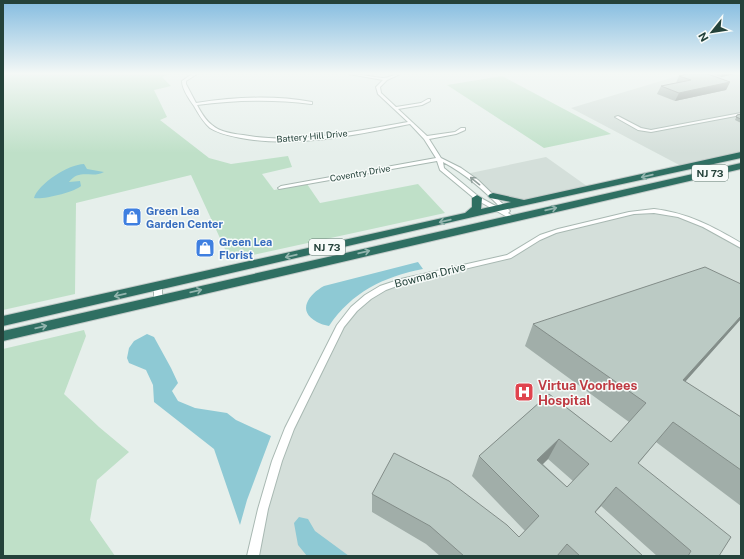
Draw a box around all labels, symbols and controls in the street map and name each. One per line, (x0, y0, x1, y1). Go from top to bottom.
north arrow (692, 12, 732, 52)
text: N (696, 30, 711, 44)
street label: Battery Hill Drive (276, 127, 348, 145)
street label: Coventry Drive (329, 162, 391, 184)
road number: NJ 73 (692, 165, 728, 181)
one-way arrow (641, 173, 654, 181)
one-way arrow (469, 176, 480, 185)
place label: Green Lea Garden Center (146, 205, 223, 230)
one-way arrow (544, 205, 557, 213)
shop icon: Green Lea Garden Center (121, 206, 143, 228)
one-way arrow (439, 217, 452, 225)
place label: Green Lea Florist (219, 236, 272, 261)
shop icon: Green Lea Florist (194, 237, 216, 259)
road number: NJ 73 (309, 239, 345, 255)
one-way arrow (357, 248, 370, 256)
one-way arrow (285, 252, 298, 260)
street label: Bowman Drive (393, 260, 467, 290)
one-way arrow (189, 287, 202, 294)
one-way arrow (114, 291, 127, 299)
one-way arrow (34, 322, 47, 330)
place label: Virtua Voorhees Hospital (538, 378, 638, 408)
hospital icon: Virtua Voorhees Hospital (513, 381, 535, 403)

